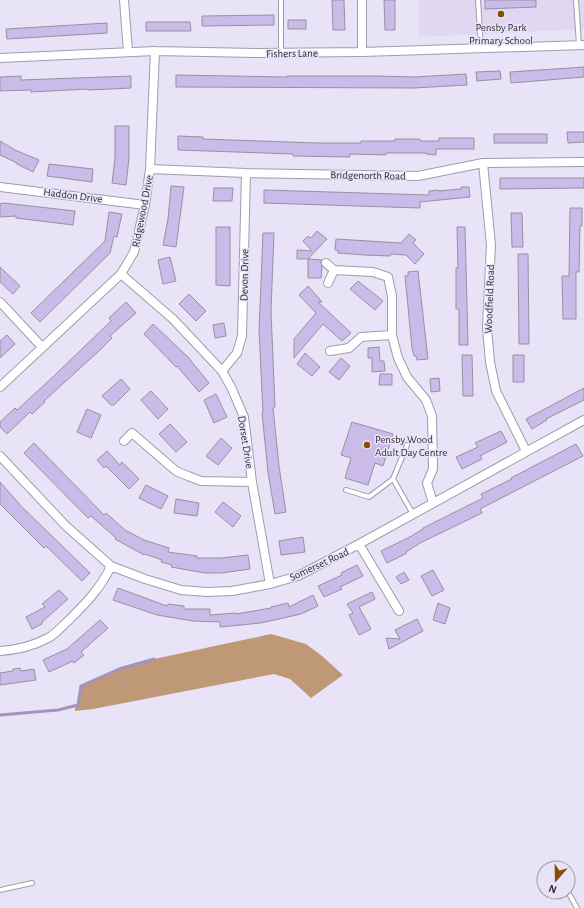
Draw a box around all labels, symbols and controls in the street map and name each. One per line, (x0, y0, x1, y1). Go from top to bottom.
marker: Pensby Park Primary School (496, 9, 506, 19)
place label: Pensby Park Primary School (469, 22, 533, 46)
street label: Fishers Lane (266, 48, 318, 59)
street label: Bridgenorth Road (330, 169, 406, 182)
street label: Ridgewood Drive (130, 174, 155, 248)
street label: Haddon Drive (43, 186, 103, 205)
street label: Devon Drive (239, 249, 250, 301)
street label: Woodfield Road (483, 264, 496, 334)
street label: Dorset Drive (236, 415, 255, 469)
place label: Pensby Wood Adult Day Centre (375, 434, 447, 458)
marker: Pensby Wood Adult Day Centre (362, 440, 372, 450)
street label: Somerset Road (288, 546, 351, 583)
north arrow (536, 860, 576, 900)
text: N (547, 882, 558, 895)

